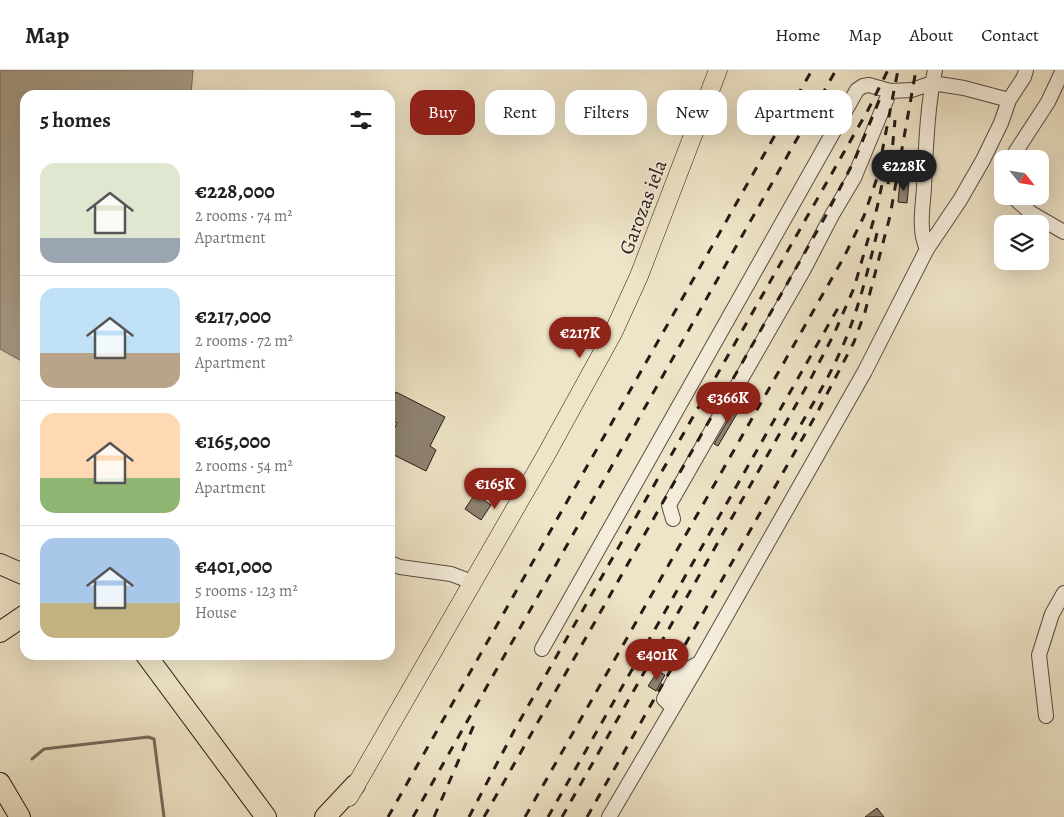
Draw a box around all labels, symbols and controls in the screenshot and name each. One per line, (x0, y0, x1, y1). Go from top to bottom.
text: Map (25, 19, 69, 51)
text: Home (775, 23, 820, 47)
text: Map (848, 23, 881, 47)
text: About (909, 23, 953, 47)
text: Contact (981, 23, 1039, 47)
chip: Buy (410, 90, 475, 135)
chip: Rent (485, 90, 555, 135)
chip: Filters (565, 90, 647, 135)
chip: New (657, 90, 727, 135)
chip: Apartment (737, 90, 852, 135)
text: 5 homes (40, 106, 111, 134)
icon: filters (347, 106, 375, 134)
pin: €228K (869, 150, 939, 192)
north arrow (994, 150, 1049, 205)
map controls (994, 150, 1049, 270)
street label: Garozas iela (613, 155, 674, 258)
text: €228K (883, 155, 925, 177)
text: €228,000 (195, 177, 275, 205)
icon: home (80, 183, 140, 243)
text: 2 rooms · 74 m² (195, 205, 293, 227)
button: layers (994, 215, 1049, 270)
text: Apartment (195, 227, 266, 249)
text: €217,000 (195, 302, 271, 330)
icon: home (80, 308, 140, 368)
pin: €217K (545, 316, 615, 359)
text: €217K (560, 322, 600, 344)
text: 2 rooms · 72 m² (195, 330, 293, 352)
text: Apartment (195, 352, 266, 374)
pin: €366K (693, 382, 763, 424)
text: €366K (707, 387, 749, 409)
text: €165,000 (195, 427, 271, 455)
icon: home (80, 433, 140, 493)
text: 2 rooms · 54 m² (195, 455, 293, 477)
pin: €165K (460, 468, 530, 510)
text: €165K (475, 473, 515, 495)
text: Apartment (195, 477, 266, 499)
text: €401,000 (195, 552, 272, 580)
icon: home (80, 558, 140, 618)
text: 5 rooms · 123 m² (195, 580, 298, 602)
text: House (195, 602, 237, 624)
pin: €401K (622, 638, 692, 681)
text: €401K (637, 644, 678, 666)

